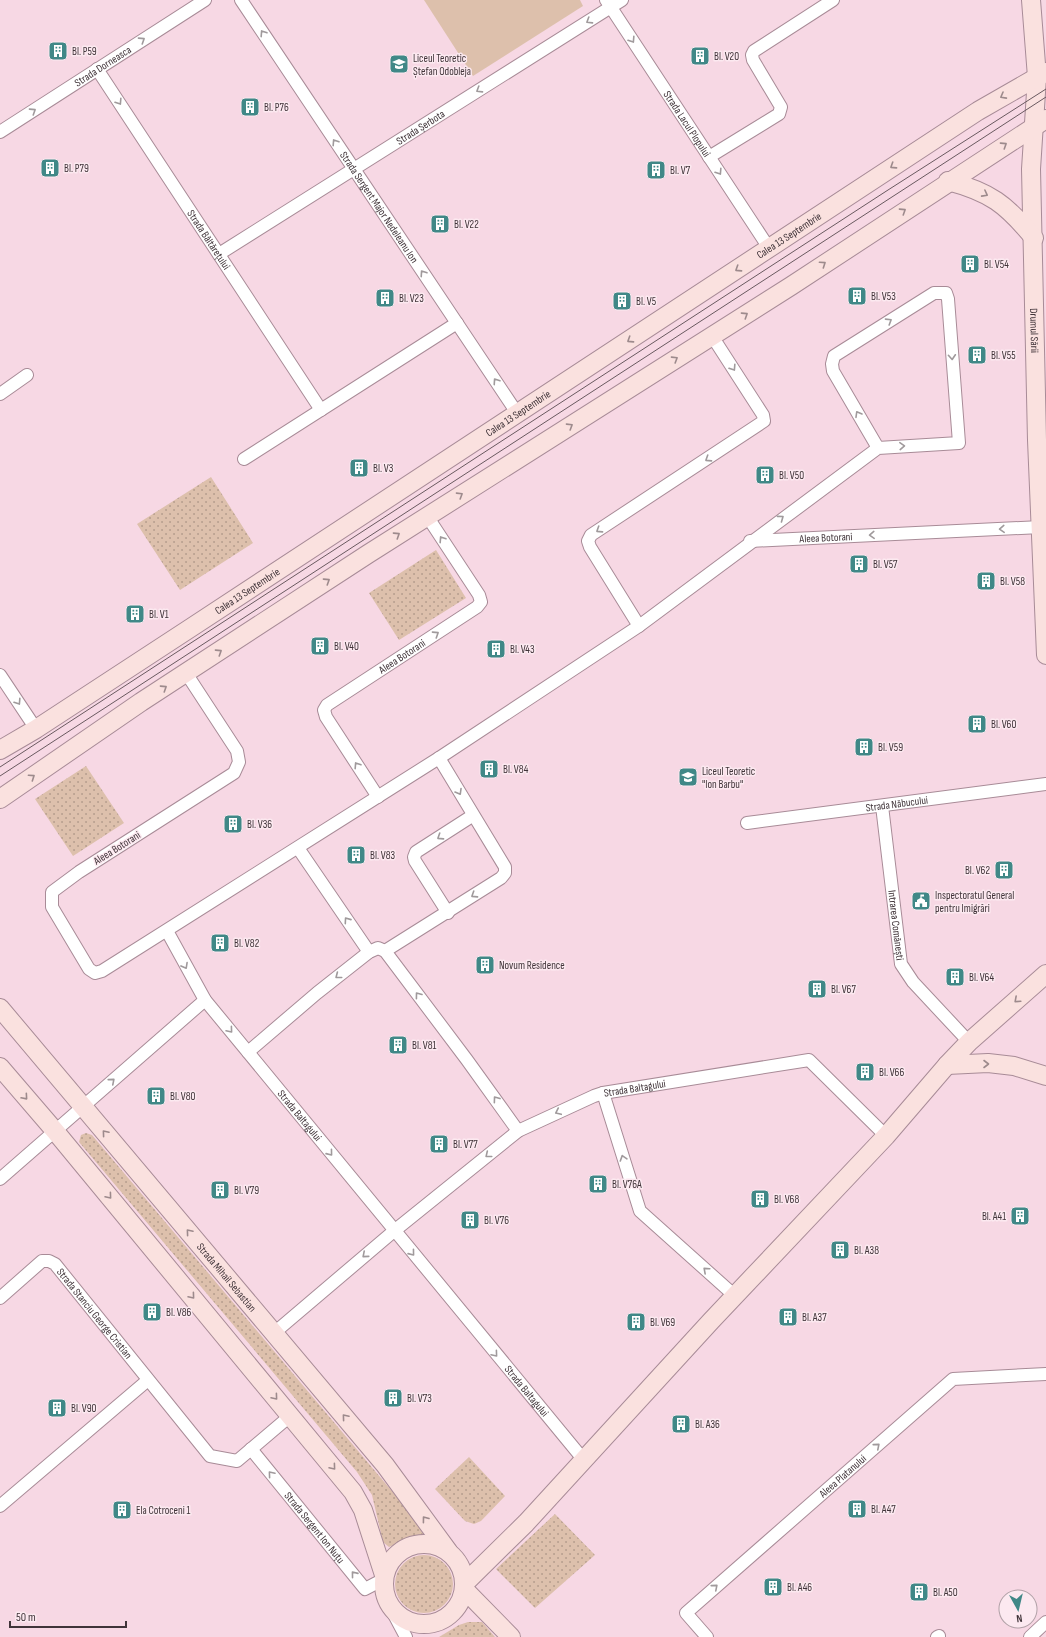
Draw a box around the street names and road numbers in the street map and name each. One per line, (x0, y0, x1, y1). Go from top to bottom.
street label: Strada Dorneasca (72, 43, 133, 89)
street label: Strada Lacul Plopului (661, 88, 714, 159)
street label: Strada Șerbota (394, 107, 447, 147)
street label: Strada Sergent Major Nedeleanu Ion (337, 149, 421, 265)
street label: Strada Băltărețului (185, 207, 233, 272)
street label: Calea 13 Septembrie (754, 209, 824, 261)
street label: Drumul Sării (1028, 308, 1042, 353)
street label: Calea 13 Septembrie (483, 387, 553, 439)
street label: Aleea Botorani (798, 530, 853, 545)
street label: Calea 13 Septembrie (212, 565, 282, 617)
street label: Aleea Botorani (375, 636, 428, 677)
street label: Strada Năbucului (865, 793, 929, 814)
street label: Aleea Botorani (90, 828, 143, 868)
street label: Intrarea Comănești (886, 889, 907, 961)
street label: Strada Baltagului (603, 1077, 666, 1099)
street label: Strada Baltagului (275, 1087, 325, 1143)
street label: Strada Mihail Sebastian (194, 1240, 260, 1314)
street label: Strada Stanciu George Cristian (54, 1265, 135, 1361)
street label: Strada Baltagului (502, 1363, 552, 1419)
street label: Aleea Platanului (816, 1452, 869, 1501)
street label: Strada Sergent Ion Nuțu (282, 1489, 348, 1566)

